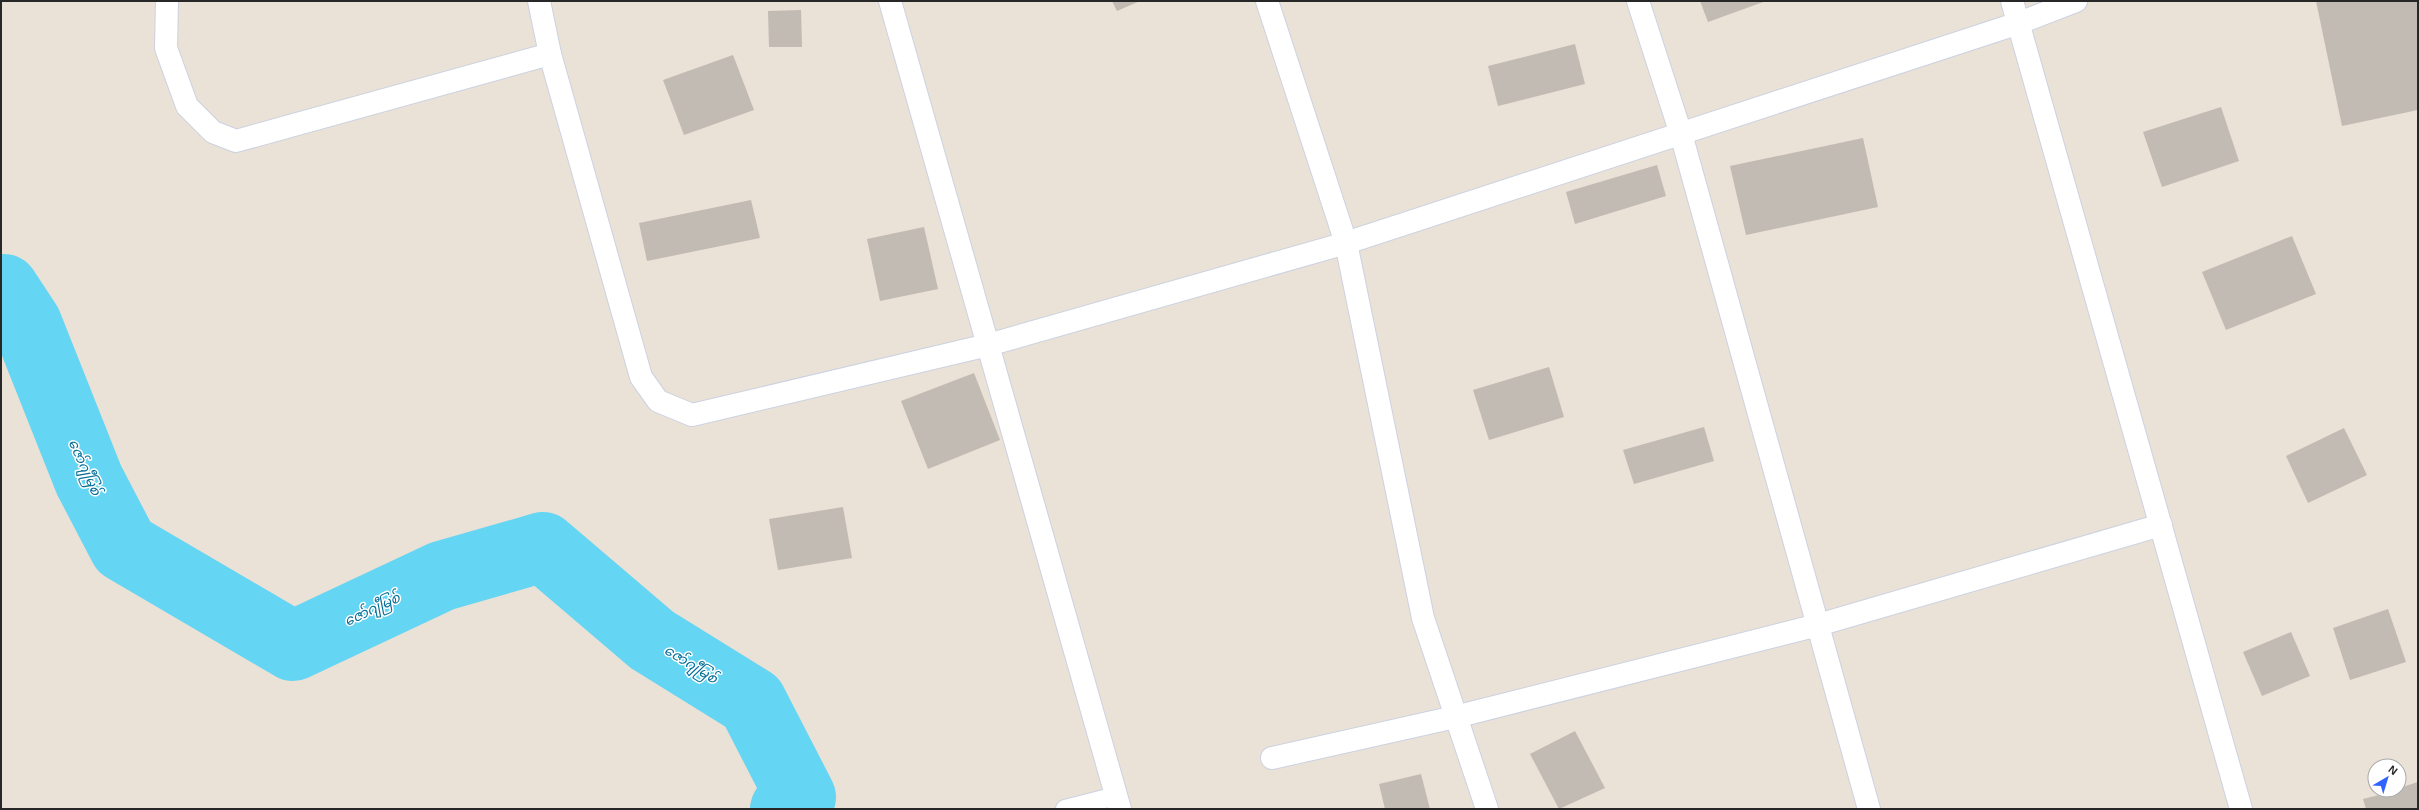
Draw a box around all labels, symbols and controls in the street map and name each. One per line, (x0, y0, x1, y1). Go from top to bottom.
water label: ဇော်ဂျီမြစ် (62, 436, 107, 501)
water label: ဇော်ဂျီမြစ် (341, 587, 406, 632)
water label: ဇော်ဂျီမြစ် (659, 640, 723, 691)
north arrow (2367, 758, 2407, 798)
text: N (2386, 763, 2400, 777)

